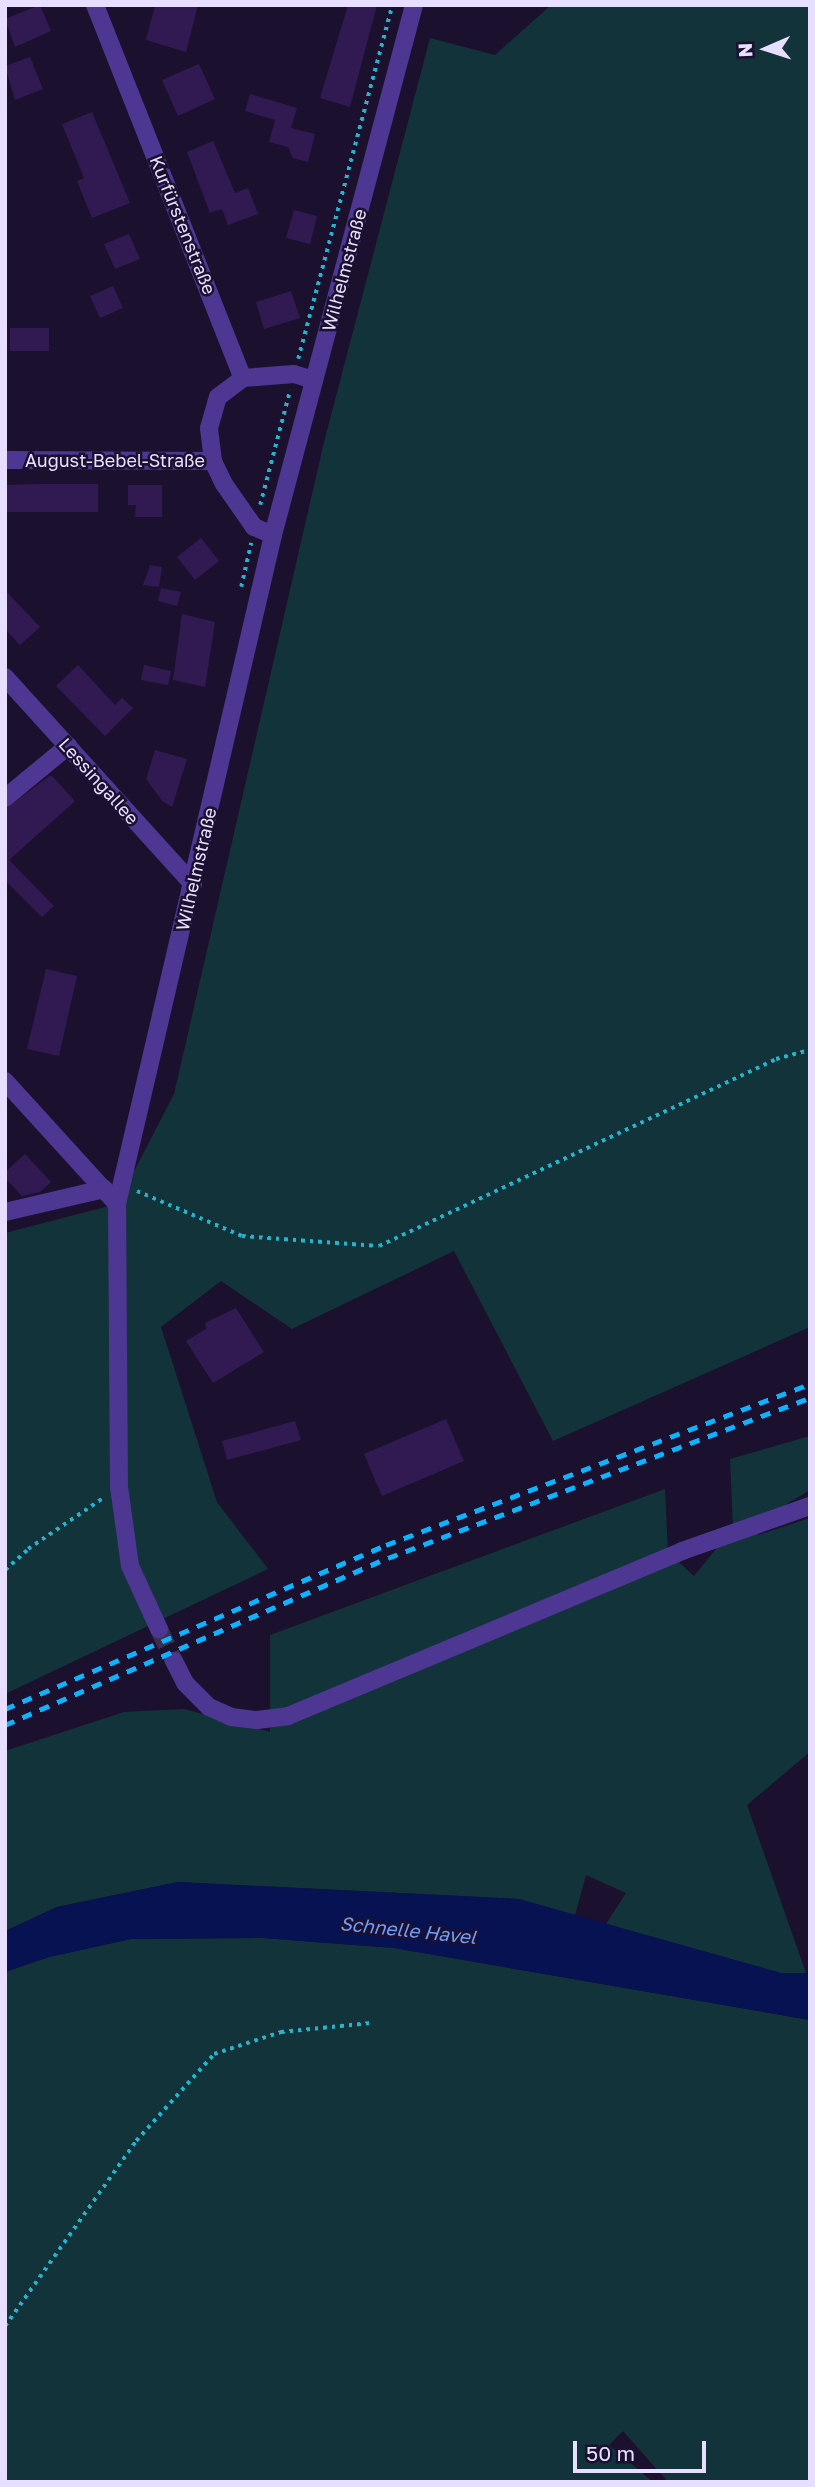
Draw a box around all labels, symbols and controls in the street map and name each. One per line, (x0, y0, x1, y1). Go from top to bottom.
north arrow (731, 14, 801, 84)
text: N (733, 42, 756, 58)
street label: Kurfürstenstraße (145, 152, 221, 298)
street label: Wilhelmstraße (317, 206, 371, 334)
street label: August-Bebel-Straße (25, 449, 205, 471)
street label: Lessingallee (55, 733, 143, 829)
street label: Wilhelmstraße (171, 805, 221, 933)
water label: Schnelle Havel (339, 1912, 477, 1948)
scale bar (577, 2428, 710, 2472)
text: 50 m (586, 2440, 635, 2466)

